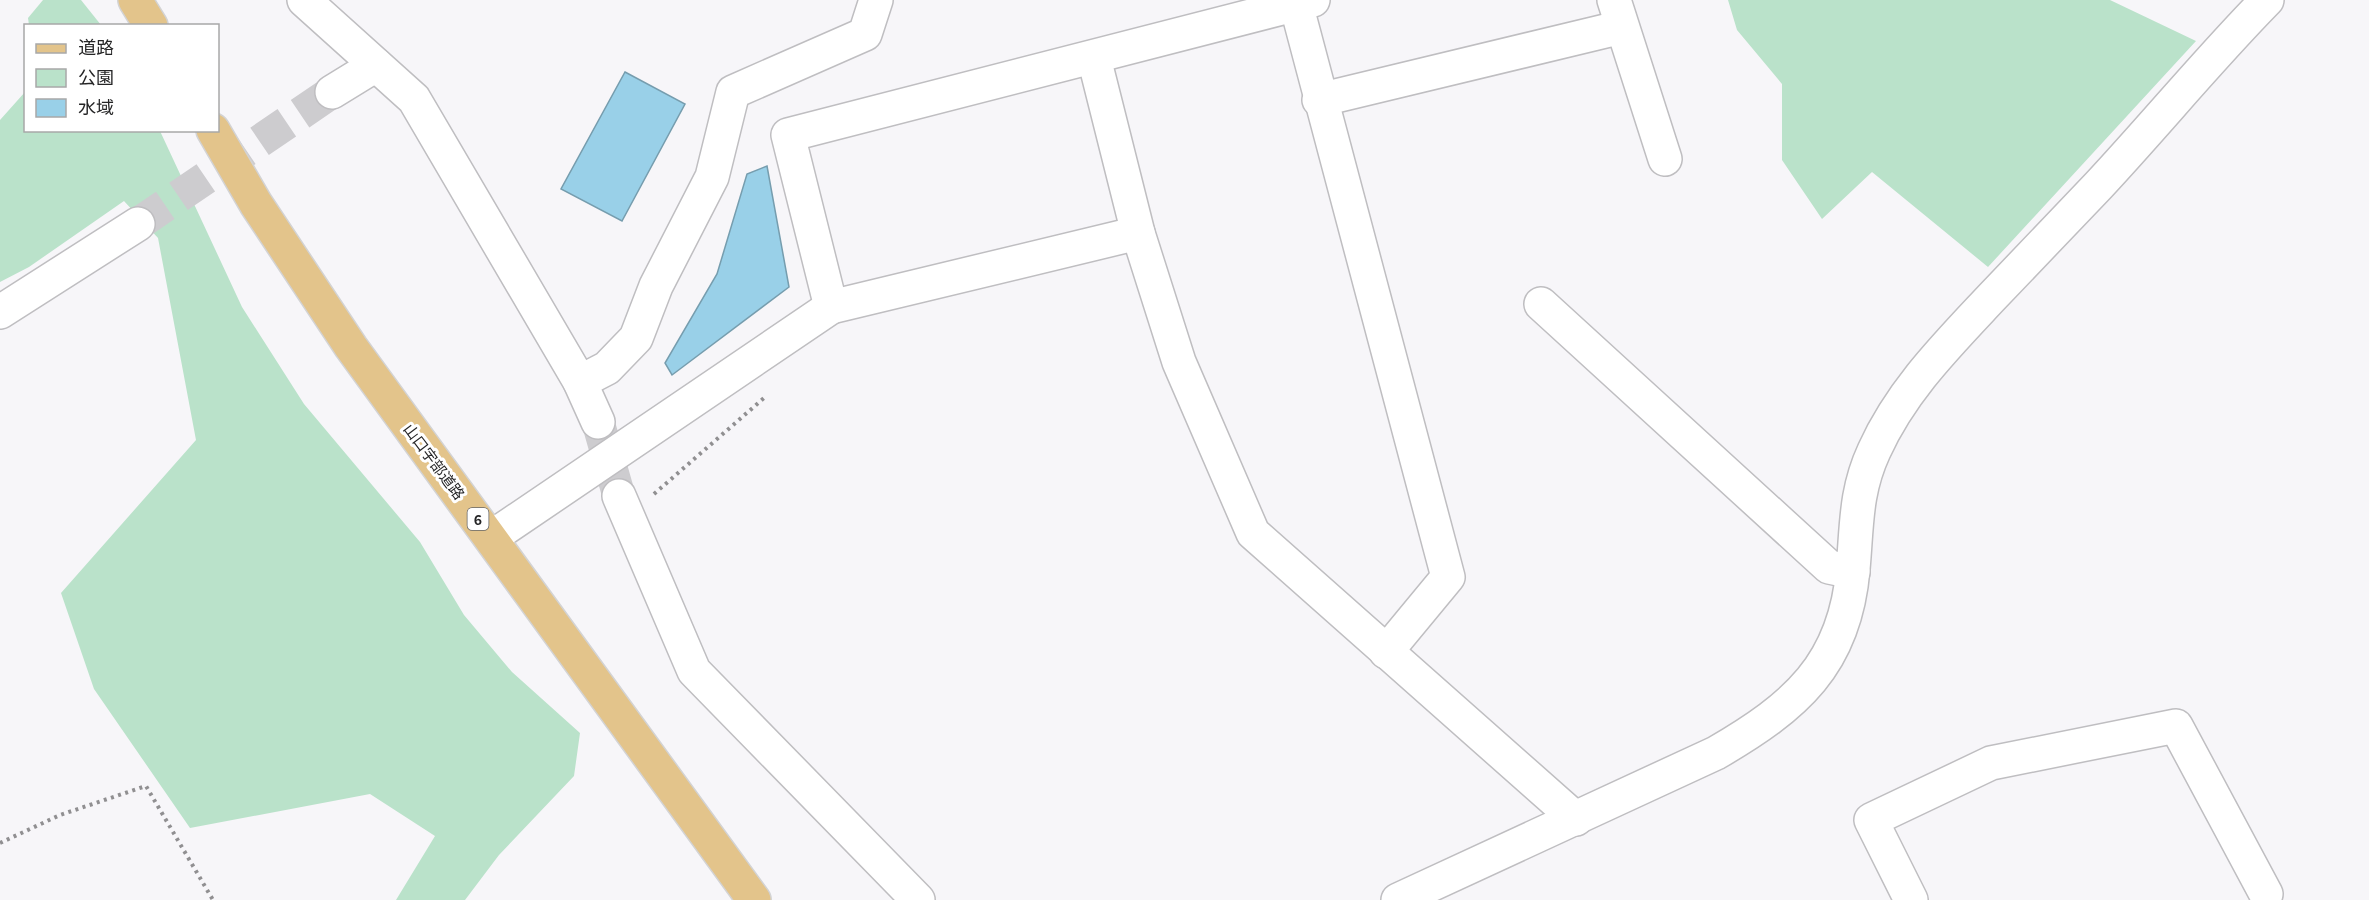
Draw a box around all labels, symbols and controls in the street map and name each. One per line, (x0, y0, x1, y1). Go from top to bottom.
legend (24, 24, 219, 132)
text: 道路 (78, 33, 114, 59)
text: 公園 (78, 63, 114, 89)
text: 水域 (78, 93, 114, 119)
street label: 山口宇部道路 (400, 419, 470, 503)
road number: 6 (468, 508, 488, 530)

